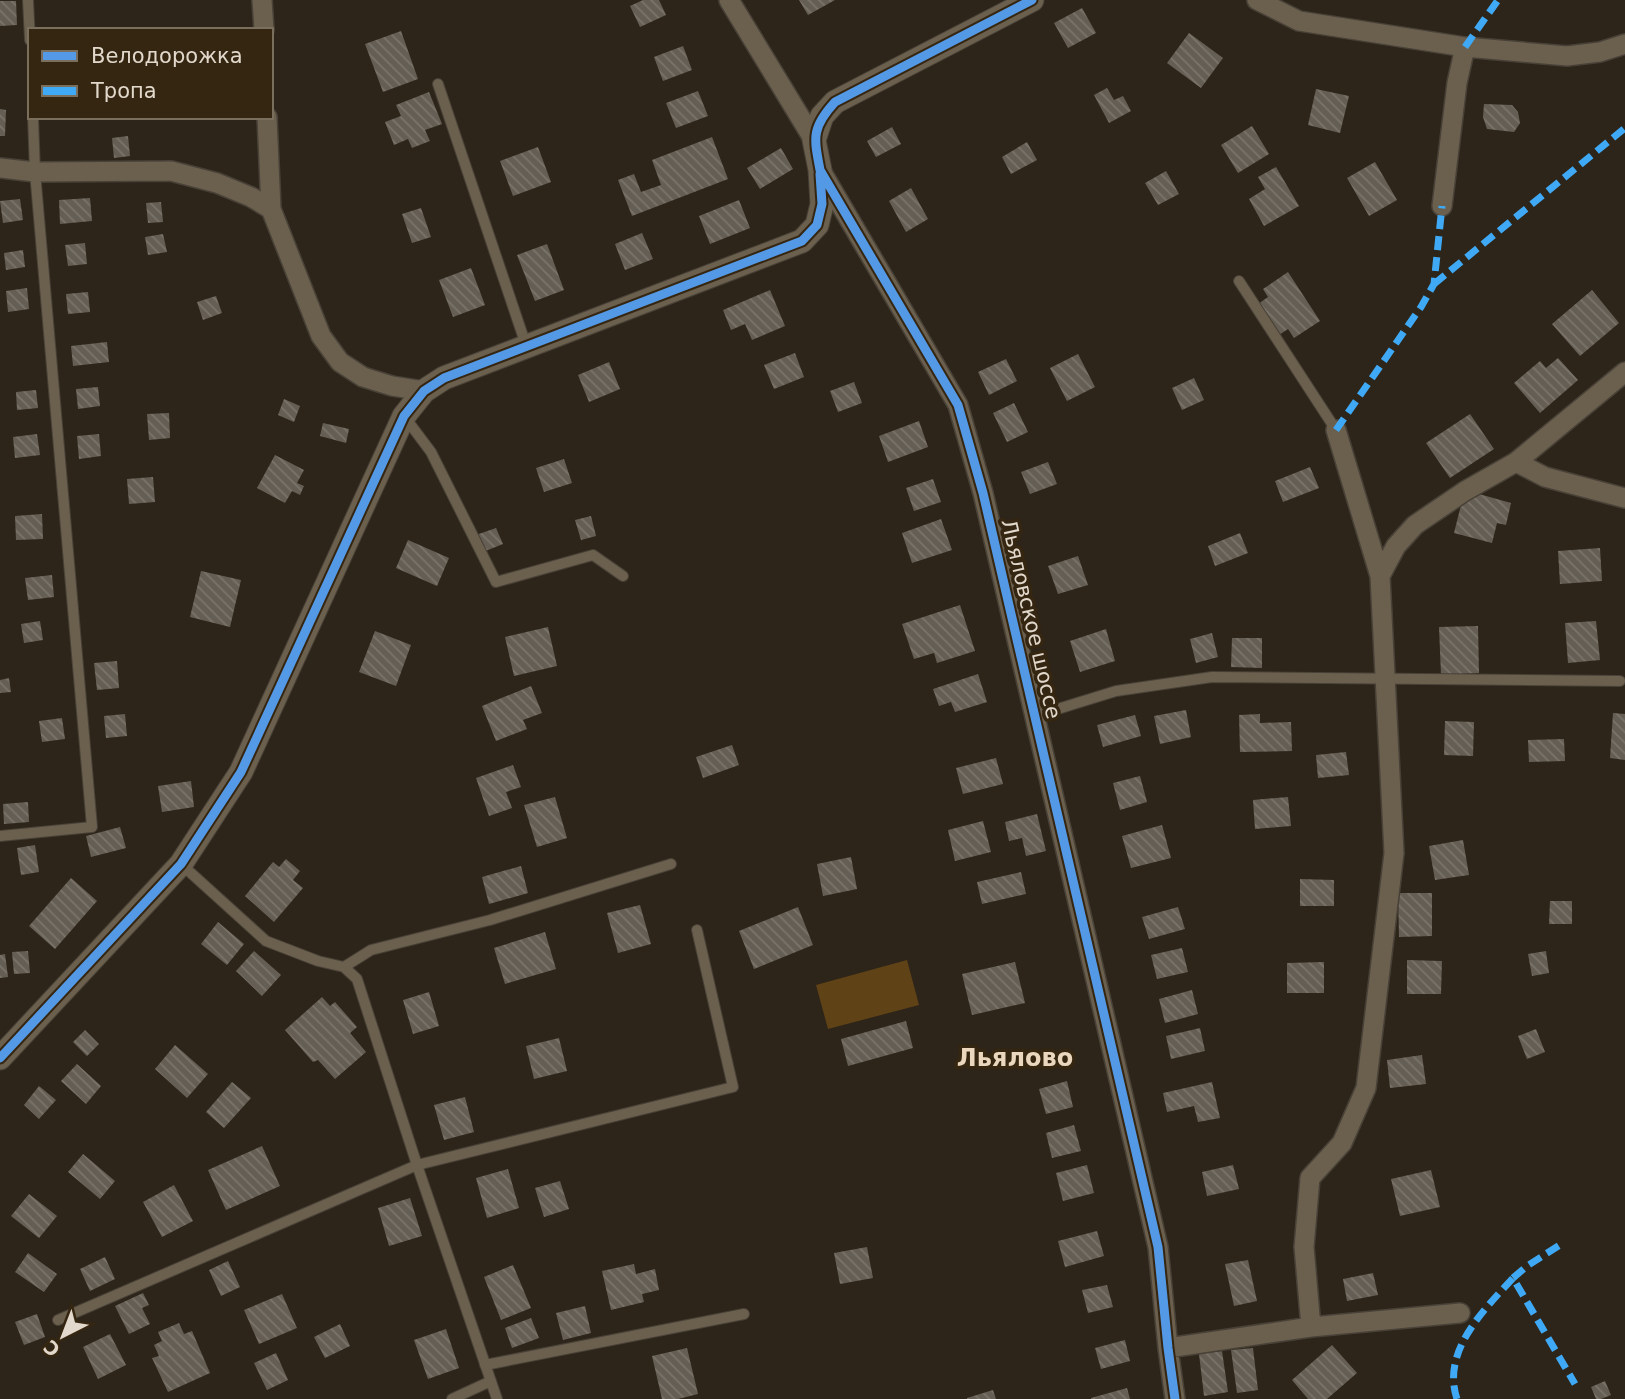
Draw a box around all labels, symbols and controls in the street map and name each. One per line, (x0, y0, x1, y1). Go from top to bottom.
legend (28, 28, 273, 119)
text: Велодорожка (91, 44, 243, 68)
text: Тропа (90, 79, 157, 103)
street label: Льяловское шоссе (996, 517, 1066, 721)
district label: Льялово (957, 1044, 1073, 1072)
north arrow (28, 1301, 98, 1371)
text: С (39, 1336, 64, 1361)

